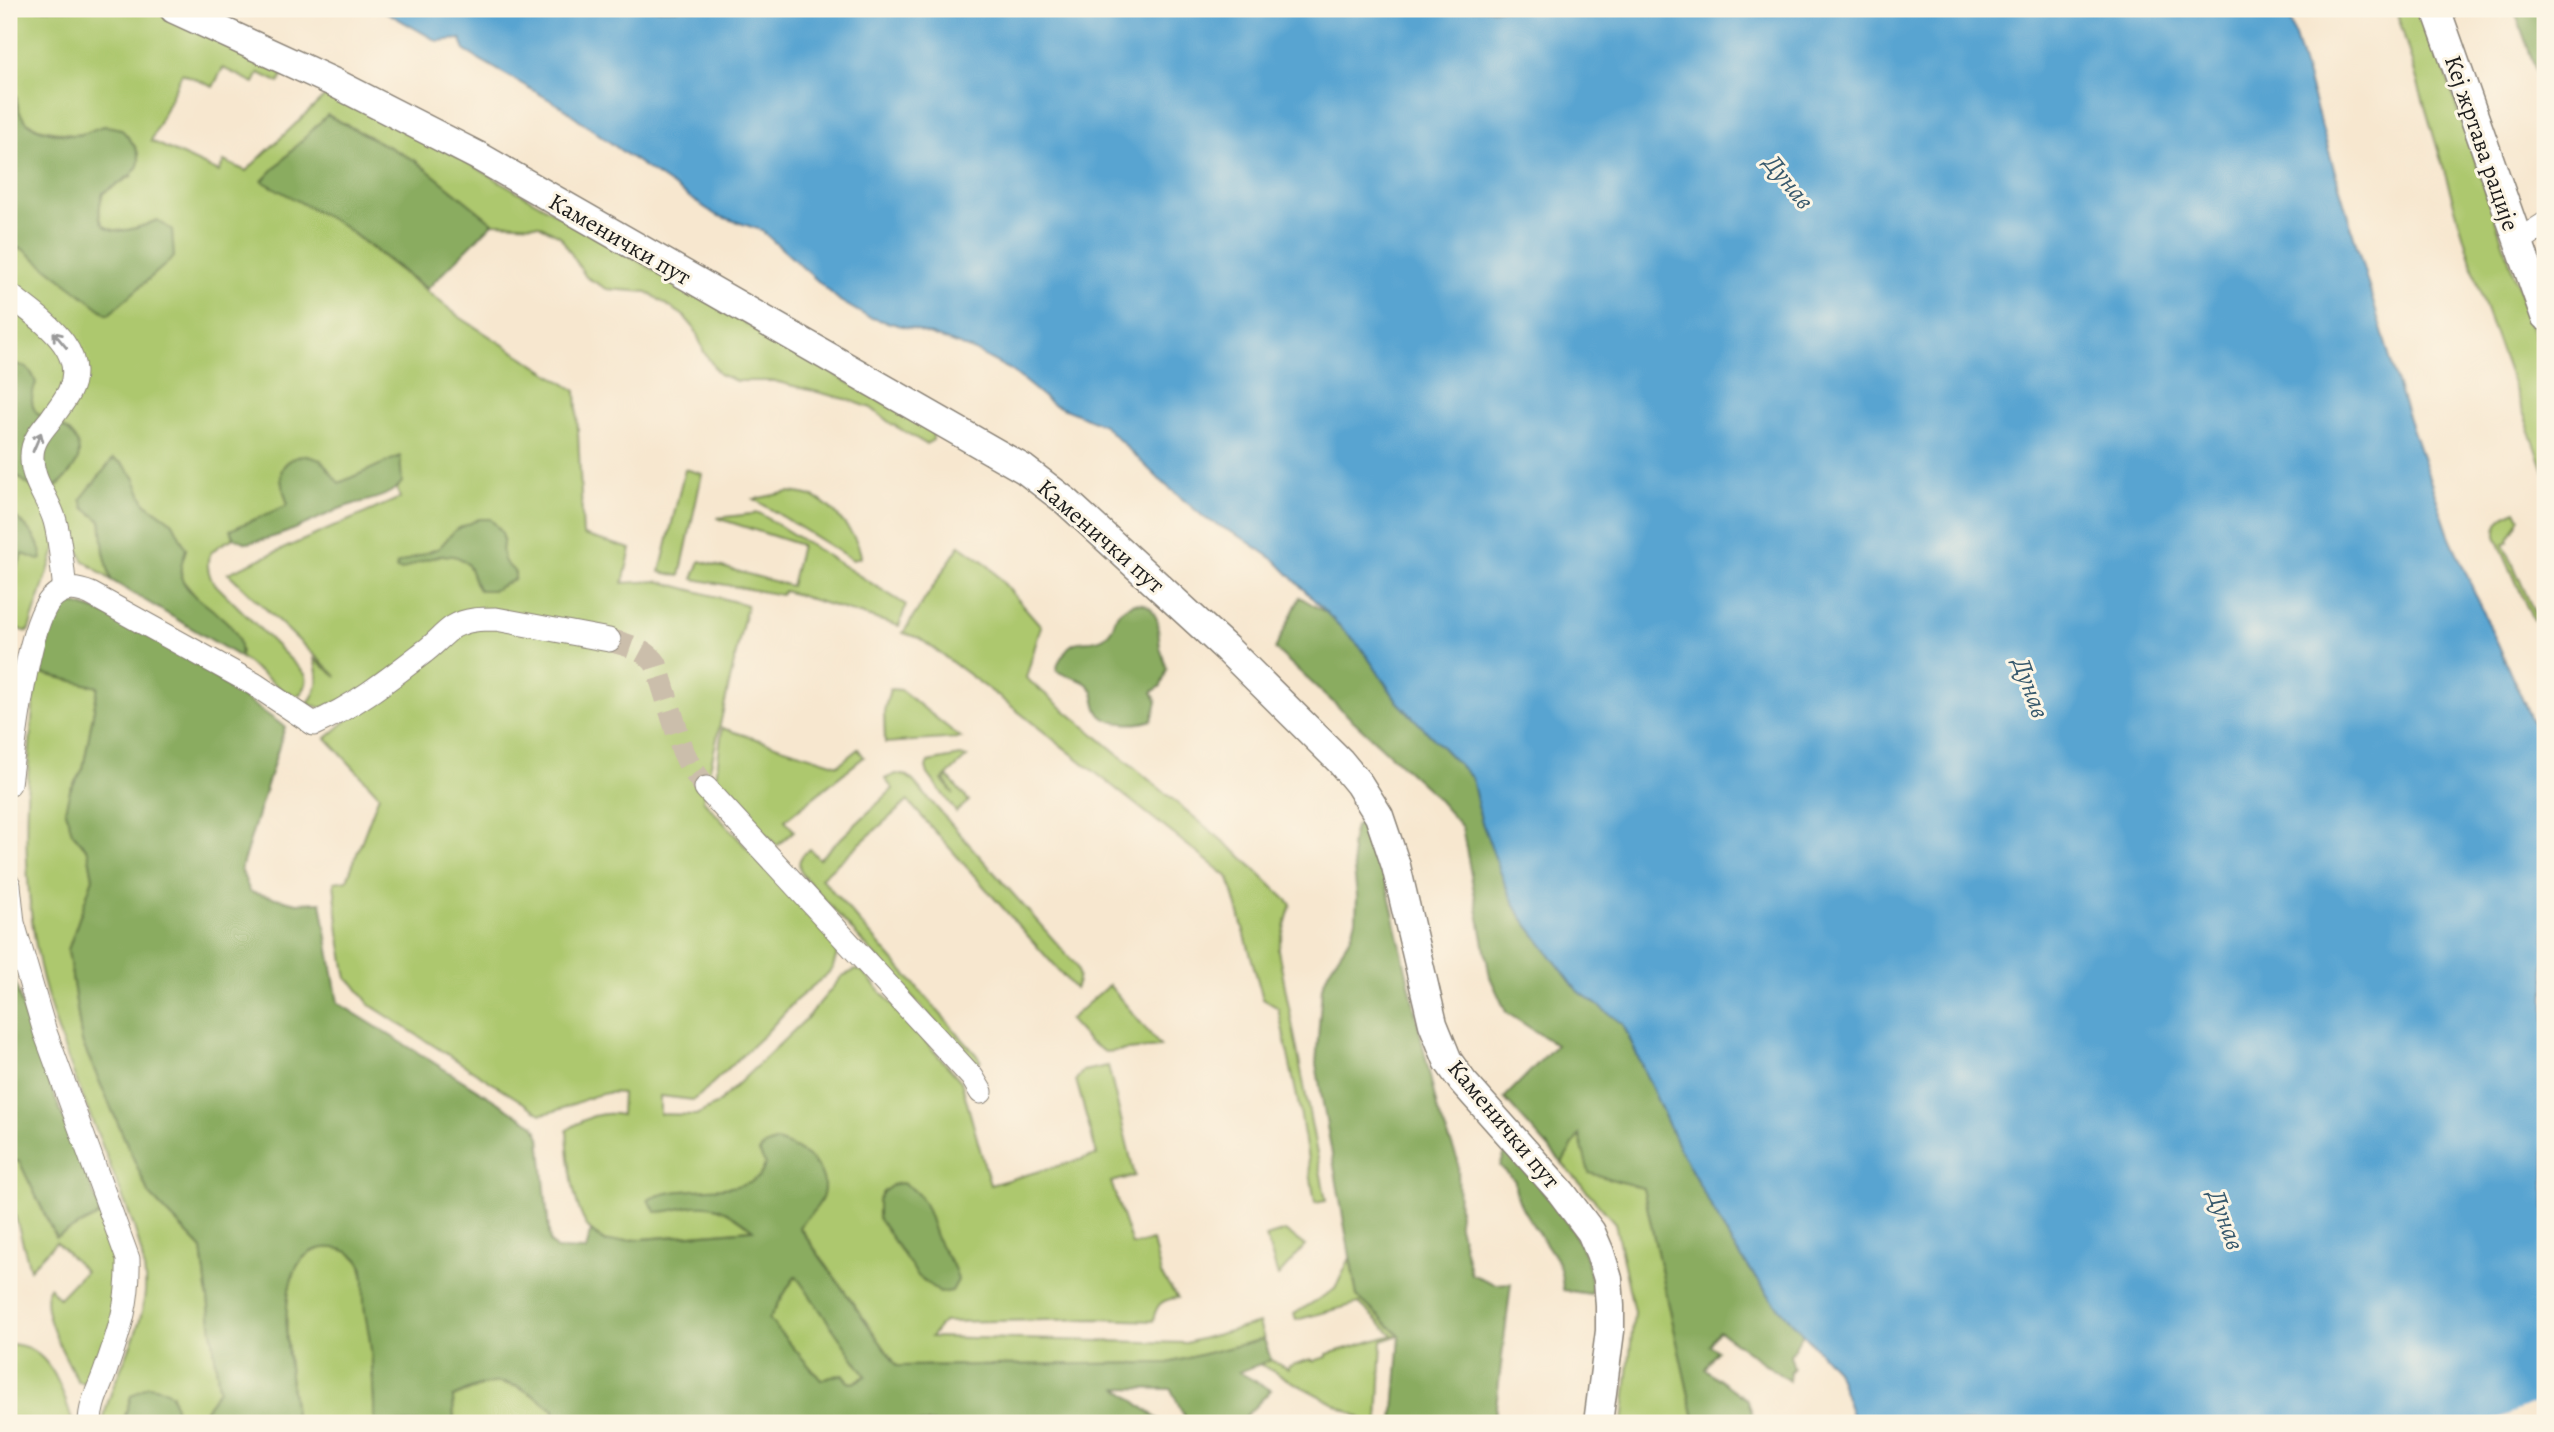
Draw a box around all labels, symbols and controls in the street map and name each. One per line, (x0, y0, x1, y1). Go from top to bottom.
street label: Кеј жртава рације (2437, 51, 2527, 235)
water label: Дунав (1755, 145, 1822, 217)
street label: Каменички пут (543, 185, 697, 293)
one-way arrow (53, 332, 68, 350)
one-way arrow (31, 432, 44, 453)
street label: Каменички пут (1030, 472, 1172, 600)
water label: Дунав (2003, 651, 2058, 723)
street label: Каменички пут (1441, 1053, 1568, 1195)
water label: Дунав (2198, 1183, 2253, 1255)

